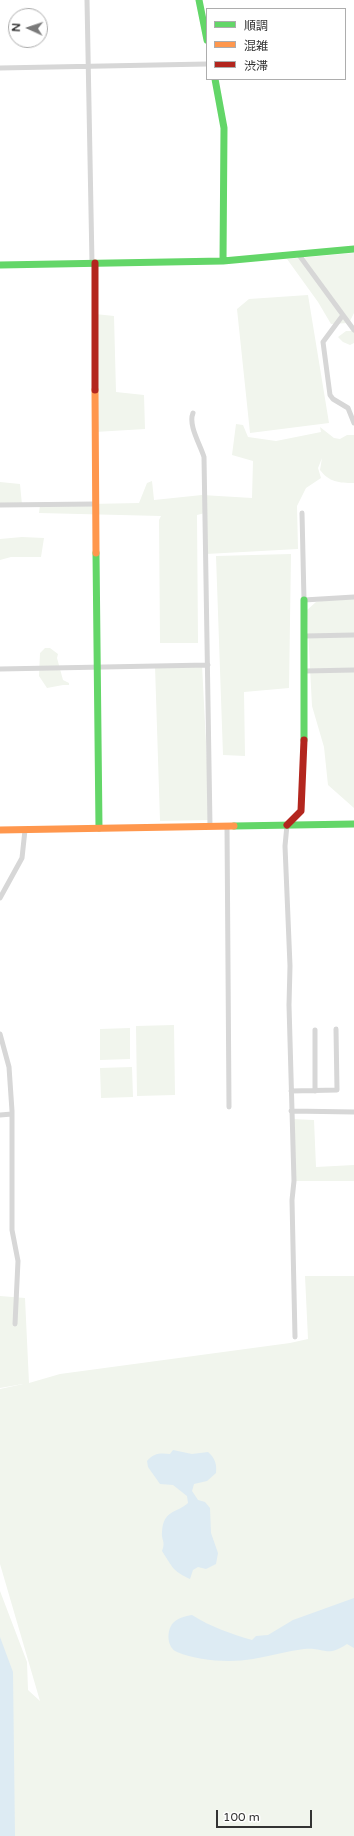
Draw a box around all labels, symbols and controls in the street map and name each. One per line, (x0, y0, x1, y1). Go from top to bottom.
north arrow (8, 8, 48, 48)
legend (206, 8, 346, 80)
text: 順調 (244, 19, 268, 33)
text: N (10, 23, 23, 32)
text: 混雑 (244, 39, 268, 53)
text: 渋滞 (244, 59, 268, 73)
scale bar (218, 1802, 314, 1828)
text: 100 m (223, 1810, 260, 1824)

